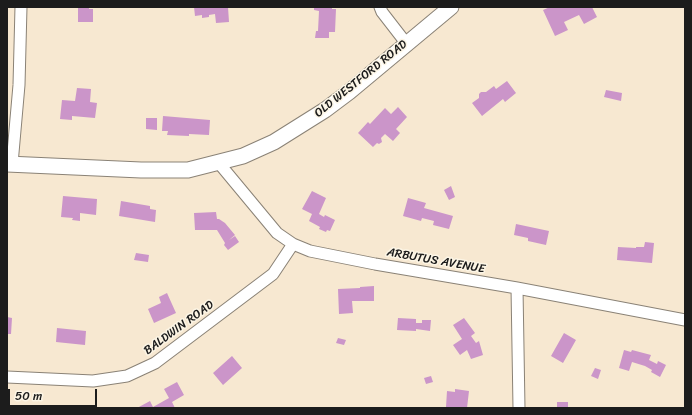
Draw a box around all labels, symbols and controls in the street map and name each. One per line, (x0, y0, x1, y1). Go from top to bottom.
street label: OLD WESTFORD ROAD (312, 37, 410, 121)
street label: ARBUTUS AVENUE (386, 245, 486, 277)
street label: BALDWIN ROAD (141, 298, 217, 358)
scale bar (10, 381, 99, 407)
text: 50 m (15, 385, 42, 407)

